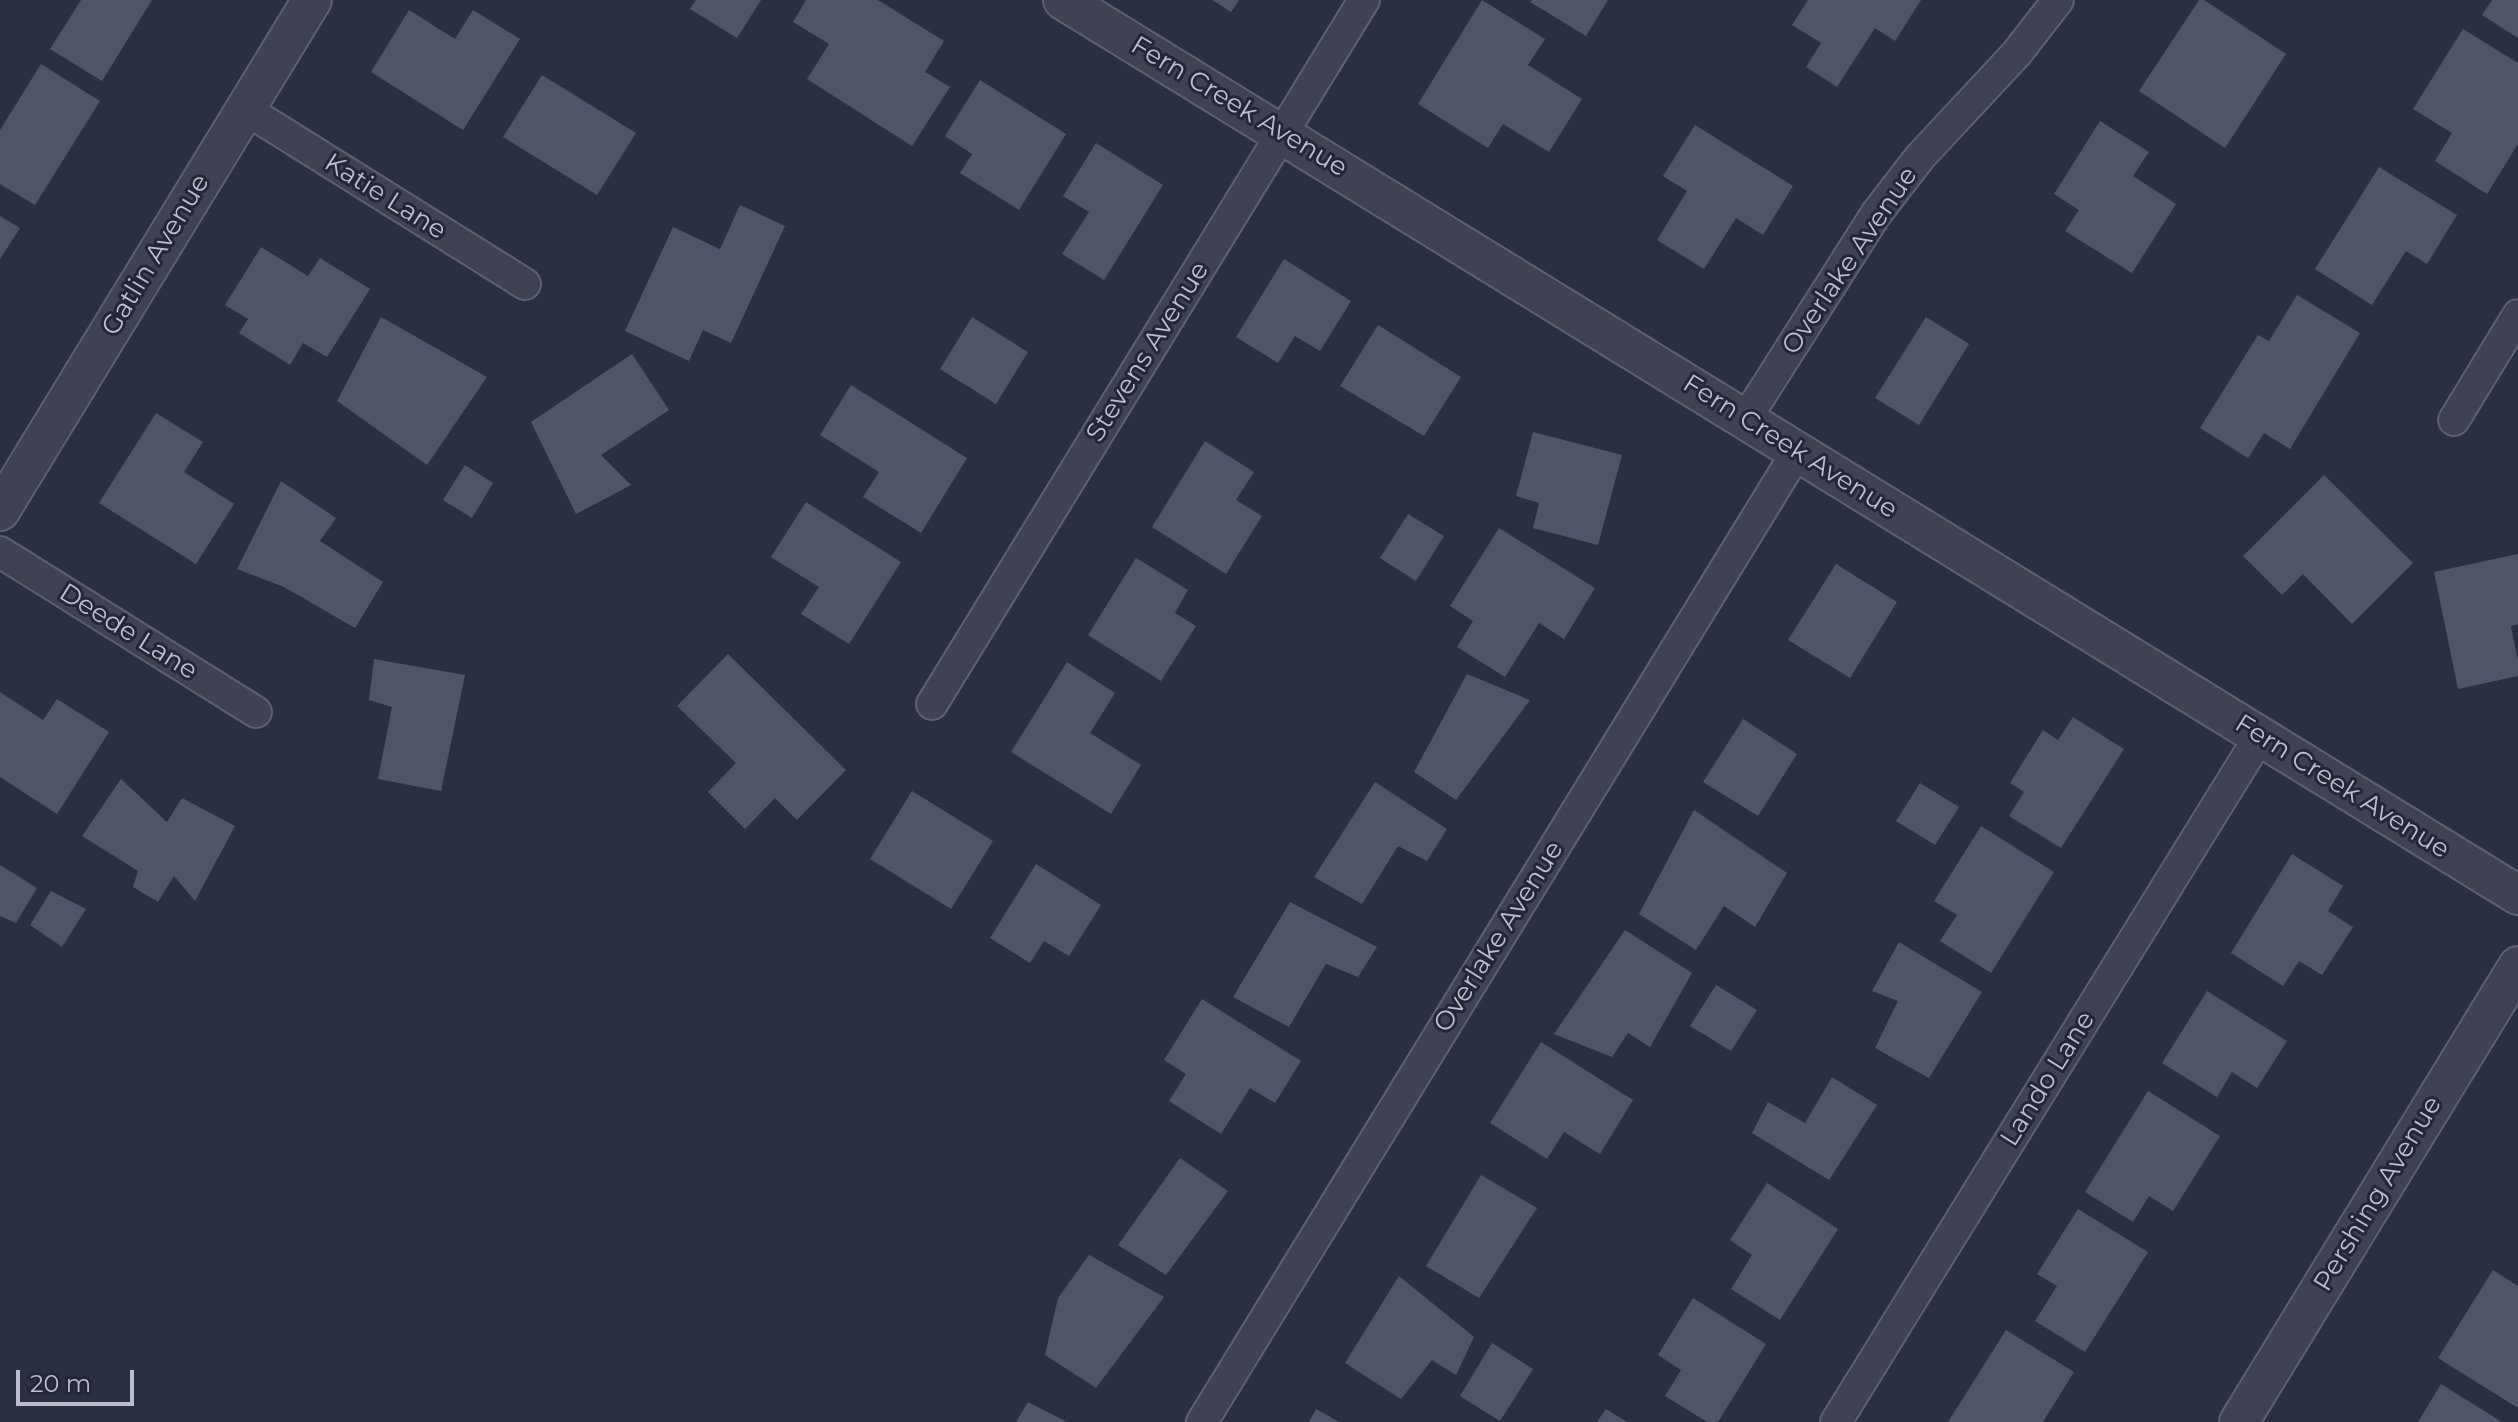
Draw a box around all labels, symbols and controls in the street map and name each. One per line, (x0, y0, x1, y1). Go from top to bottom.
street label: Fern Creek Avenue (1125, 30, 1353, 184)
street label: Katie Lane (318, 147, 452, 247)
street label: Overlake Avenue (1776, 161, 1924, 361)
street label: Gatlin Avenue (96, 169, 216, 341)
street label: Stevens Avenue (1080, 256, 1216, 448)
street label: Fern Creek Avenue (1677, 368, 1903, 526)
street label: Deede Lane (53, 577, 203, 687)
street label: Fern Creek Avenue (2229, 708, 2455, 866)
street label: Overlake Avenue (1428, 836, 1570, 1038)
street label: Lando Lane (1994, 1006, 2102, 1152)
street label: Pershing Avenue (2307, 1091, 2449, 1297)
scale bar (20, 1354, 138, 1404)
text: 20 m (30, 1369, 91, 1398)

